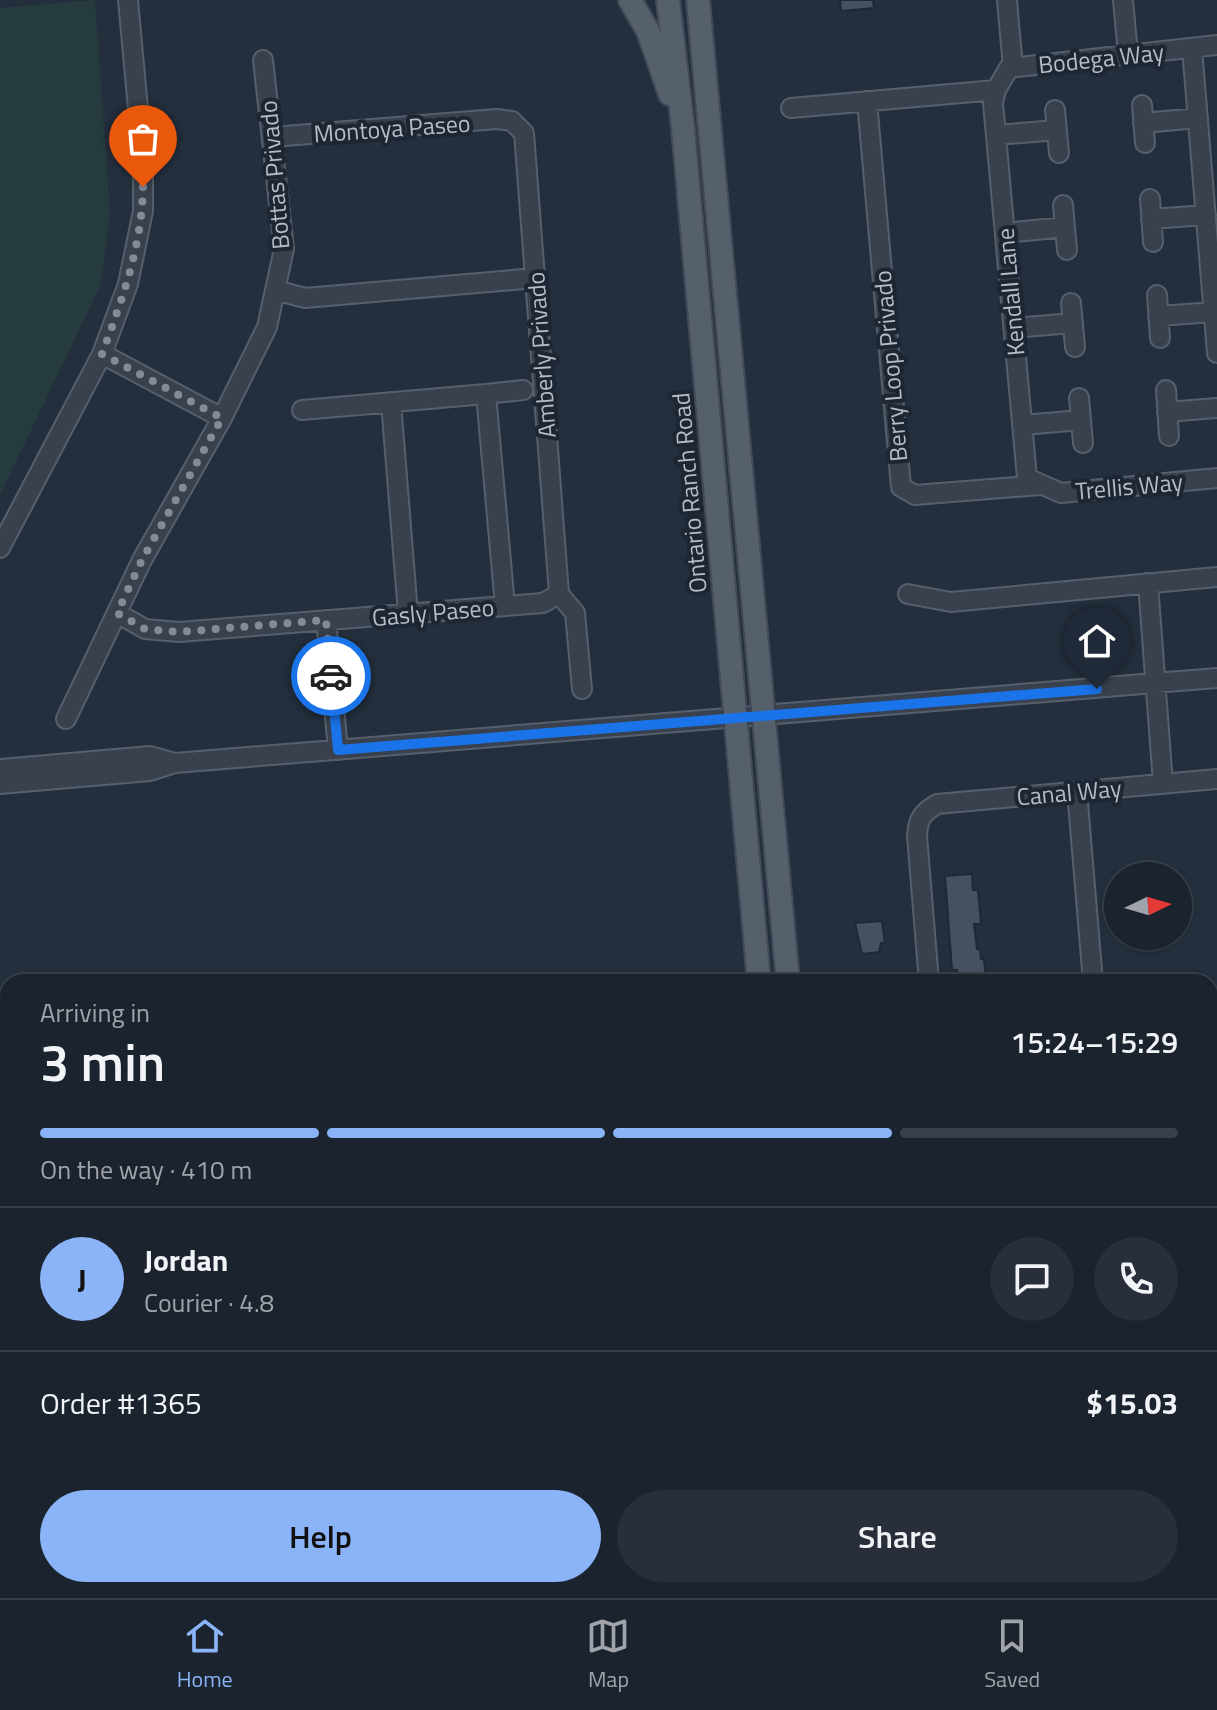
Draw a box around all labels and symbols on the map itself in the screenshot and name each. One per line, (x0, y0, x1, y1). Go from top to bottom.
street label: Bodega Way (1036, 33, 1166, 83)
street label: Bottas Privado (250, 99, 298, 251)
pin (109, 105, 177, 187)
street label: Montoya Paseo (312, 105, 472, 151)
street label: Kendall Lane (986, 227, 1034, 357)
street label: Berry Loop Privado (864, 269, 916, 463)
street label: Amberly Privado (517, 271, 565, 439)
street label: Ontario Ranch Road (662, 391, 716, 595)
street label: Trellis Way (1074, 463, 1185, 509)
street label: Gasly Paseo (370, 589, 496, 635)
pin (1063, 607, 1131, 689)
courier (291, 636, 371, 716)
street label: Canal Way (1015, 769, 1123, 815)
north arrow (1104, 862, 1192, 950)

